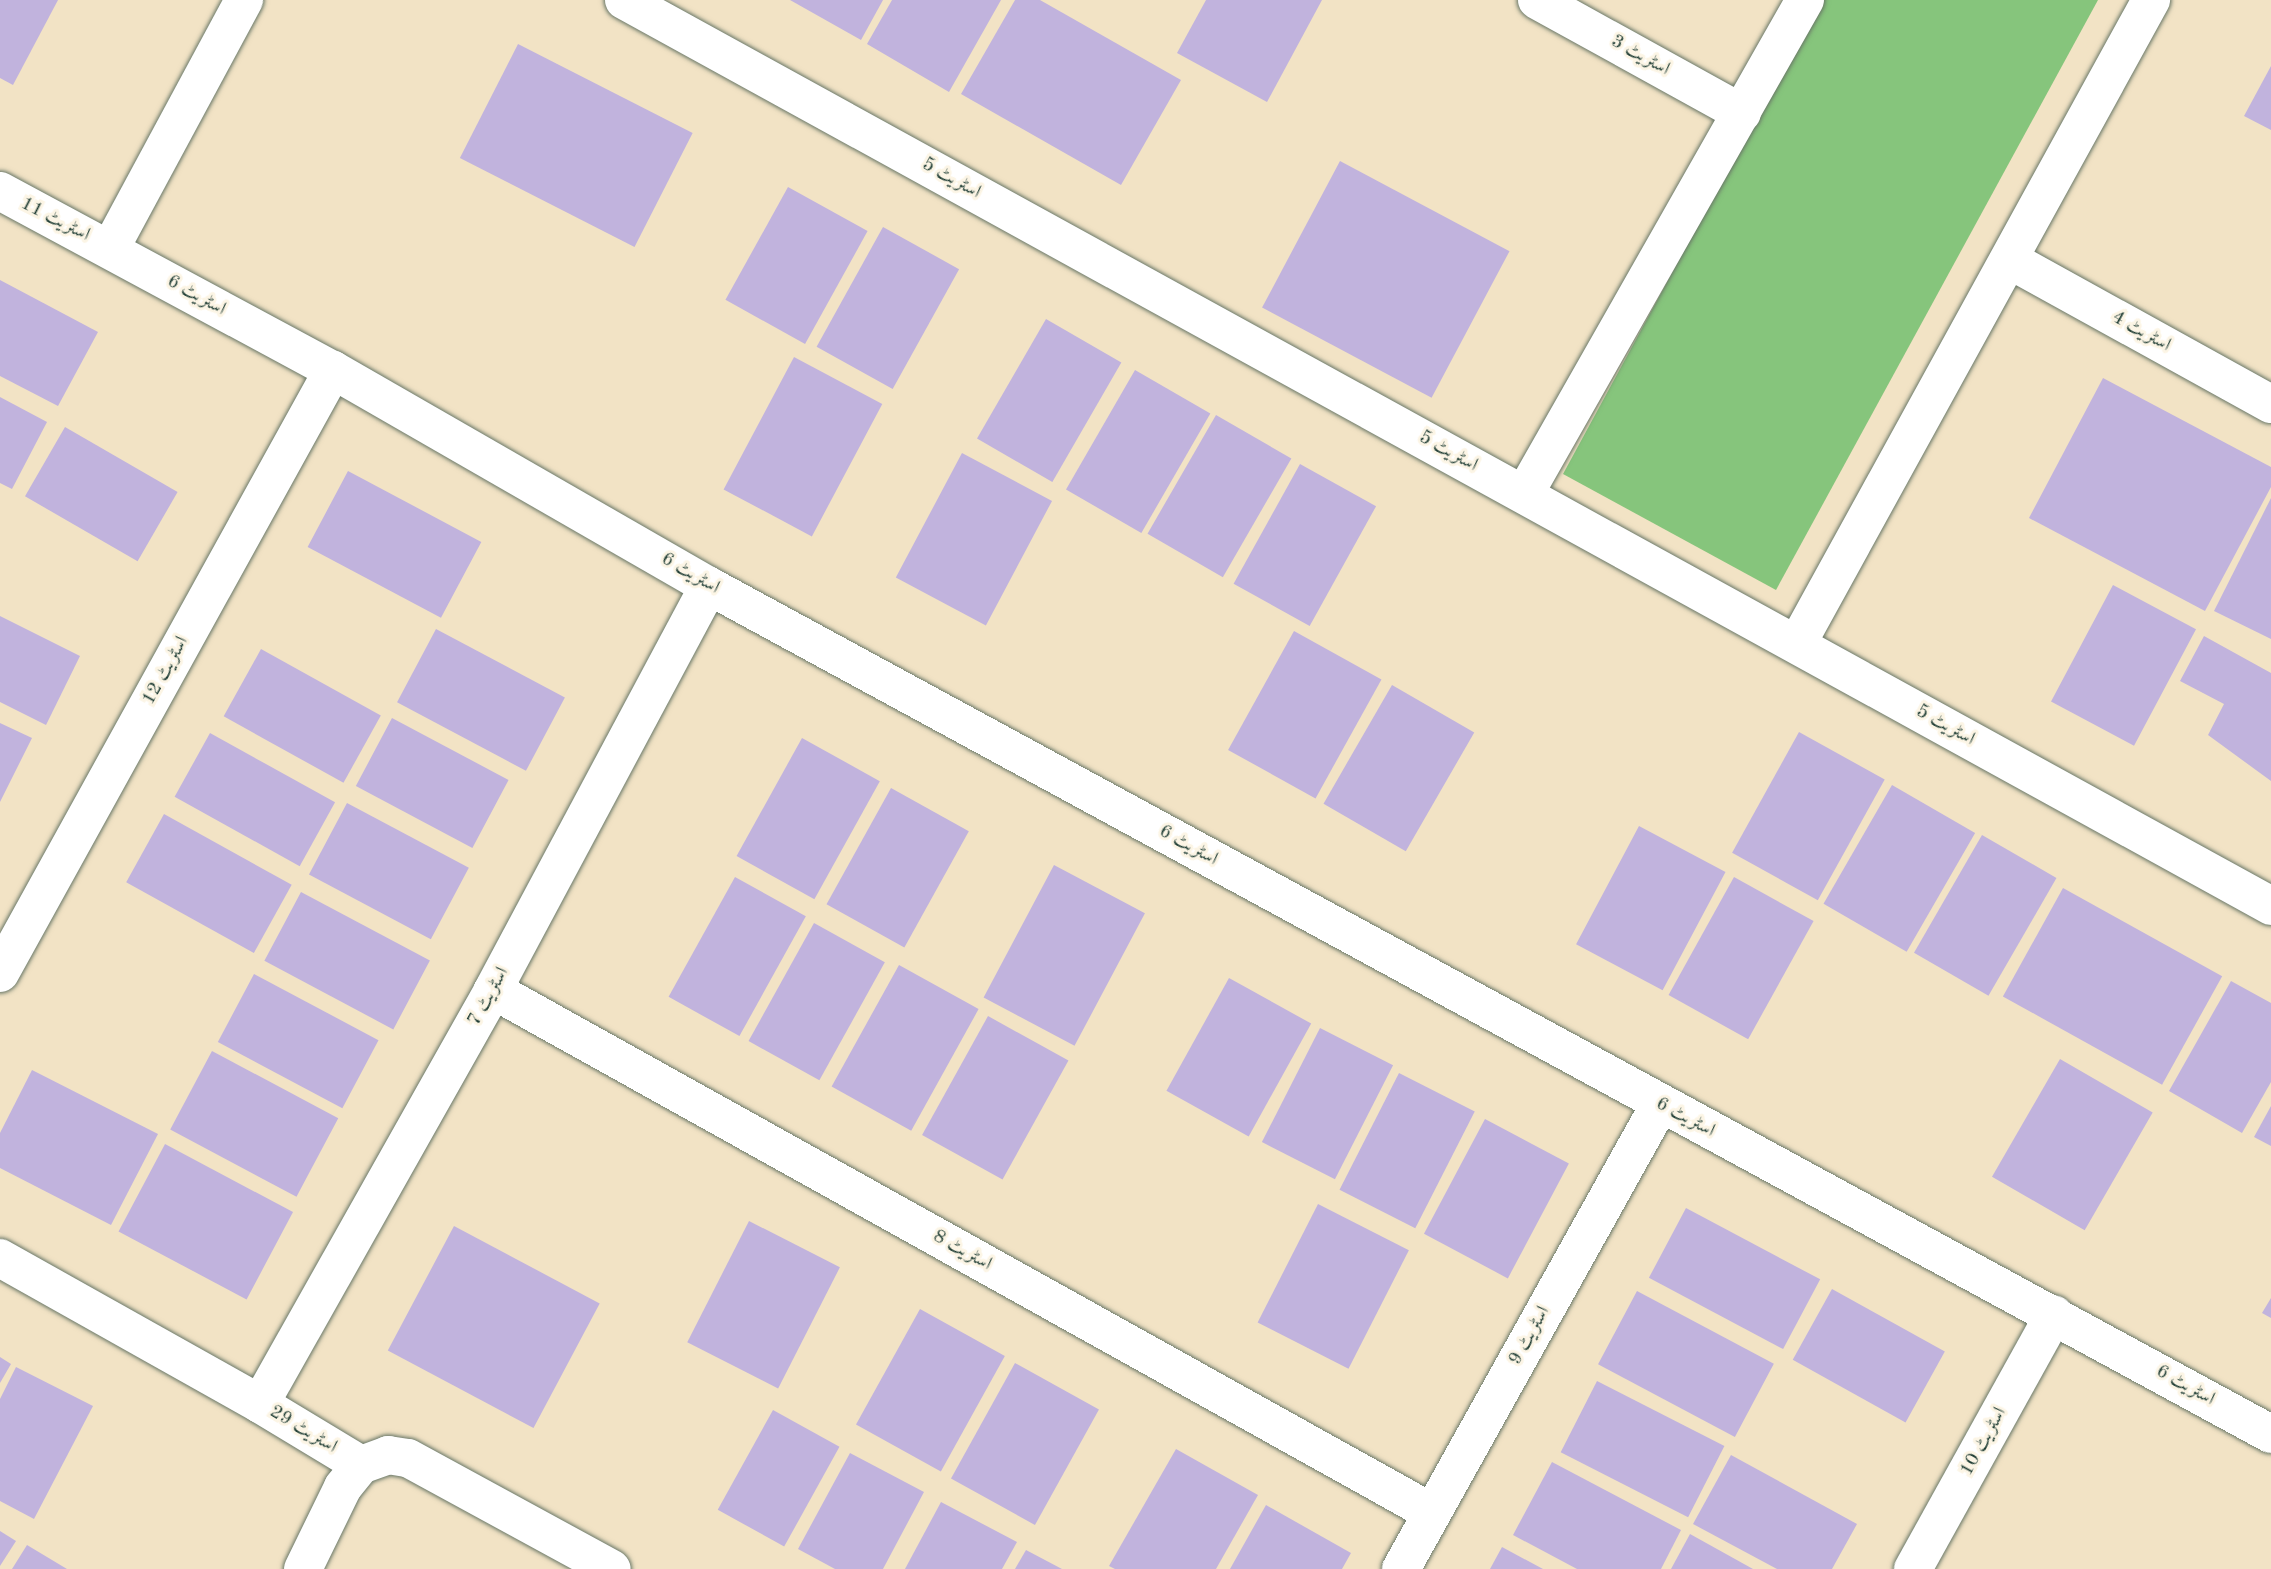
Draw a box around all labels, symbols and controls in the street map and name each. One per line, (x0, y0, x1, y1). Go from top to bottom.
street label: اسٹریٹ 3 (1607, 31, 1673, 81)
street label: اسٹریٹ 5 (918, 154, 984, 204)
street label: اسٹریٹ 11 (17, 193, 93, 247)
street label: اسٹریٹ 6 (163, 271, 229, 321)
street label: اسٹریٹ 4 (2108, 307, 2174, 357)
street label: اسٹریٹ 5 (1415, 427, 1481, 477)
street label: اسٹریٹ 6 (657, 548, 723, 600)
street label: اسٹریٹ 12 (138, 633, 194, 709)
street label: اسٹریٹ 5 (1912, 701, 1978, 751)
street label: اسٹریٹ 6 (1155, 821, 1221, 871)
street label: اسٹریٹ 7 (464, 964, 514, 1030)
street label: اسٹریٹ 6 (1652, 1093, 1718, 1143)
street label: اسٹریٹ 8 (929, 1226, 995, 1276)
street label: اسٹریٹ 9 (1505, 1303, 1555, 1369)
street label: اسٹریٹ 6 (2152, 1361, 2218, 1411)
street label: اسٹریٹ 29 (265, 1401, 341, 1459)
street label: اسٹریٹ 10 (1956, 1404, 2012, 1480)

